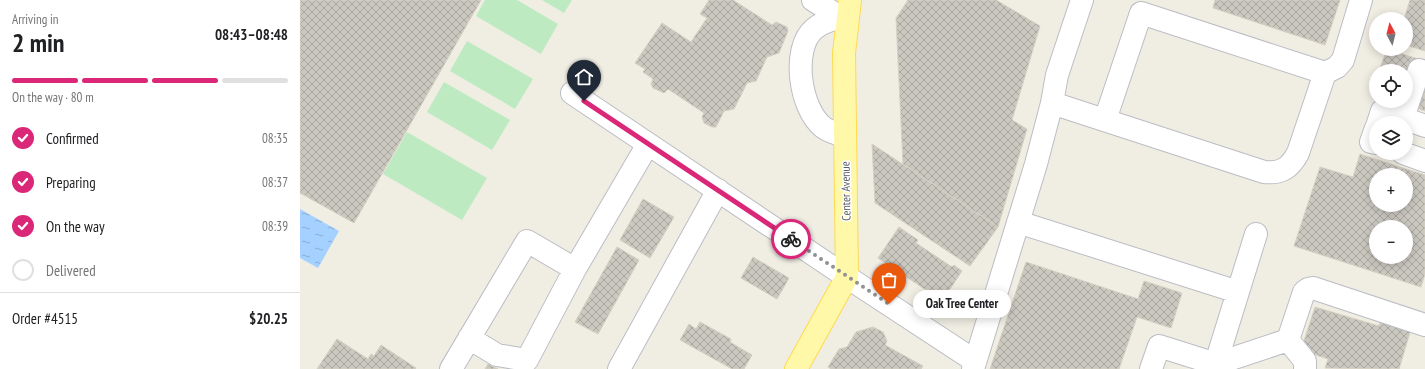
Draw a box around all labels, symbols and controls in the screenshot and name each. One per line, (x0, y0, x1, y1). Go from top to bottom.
text: Arriving in (12, 11, 59, 28)
north arrow (1369, 12, 1413, 56)
map controls (1369, 12, 1413, 264)
text: 08:43–08:48 (215, 25, 288, 44)
text: 2 min (12, 26, 65, 59)
pin (567, 60, 601, 101)
button: locate (1369, 64, 1413, 108)
icon: home (573, 66, 595, 88)
text: On the way · 80 m (12, 89, 94, 106)
button: layers (1369, 116, 1413, 160)
icon: check (12, 127, 34, 149)
text: Confirmed (46, 129, 99, 148)
text: 08:35 (262, 130, 288, 147)
street label: Center Avenue (837, 161, 854, 221)
button: + (1369, 168, 1413, 212)
icon: check (12, 171, 34, 193)
text: Preparing (46, 173, 96, 192)
text: 08:37 (262, 174, 288, 191)
icon: check (12, 215, 34, 237)
text: On the way (46, 217, 105, 236)
text: 08:39 (262, 218, 288, 235)
courier (771, 219, 811, 259)
button: − (1369, 220, 1413, 264)
icon: bike (780, 228, 802, 250)
text: Delivered (46, 261, 96, 280)
pin (872, 263, 906, 304)
icon: bag (878, 269, 900, 291)
callout: Oak Tree Center (913, 290, 1011, 318)
text: Oak Tree Center (926, 295, 998, 312)
text: Order #4515 (12, 309, 78, 328)
text: $20.25 (249, 309, 288, 328)

